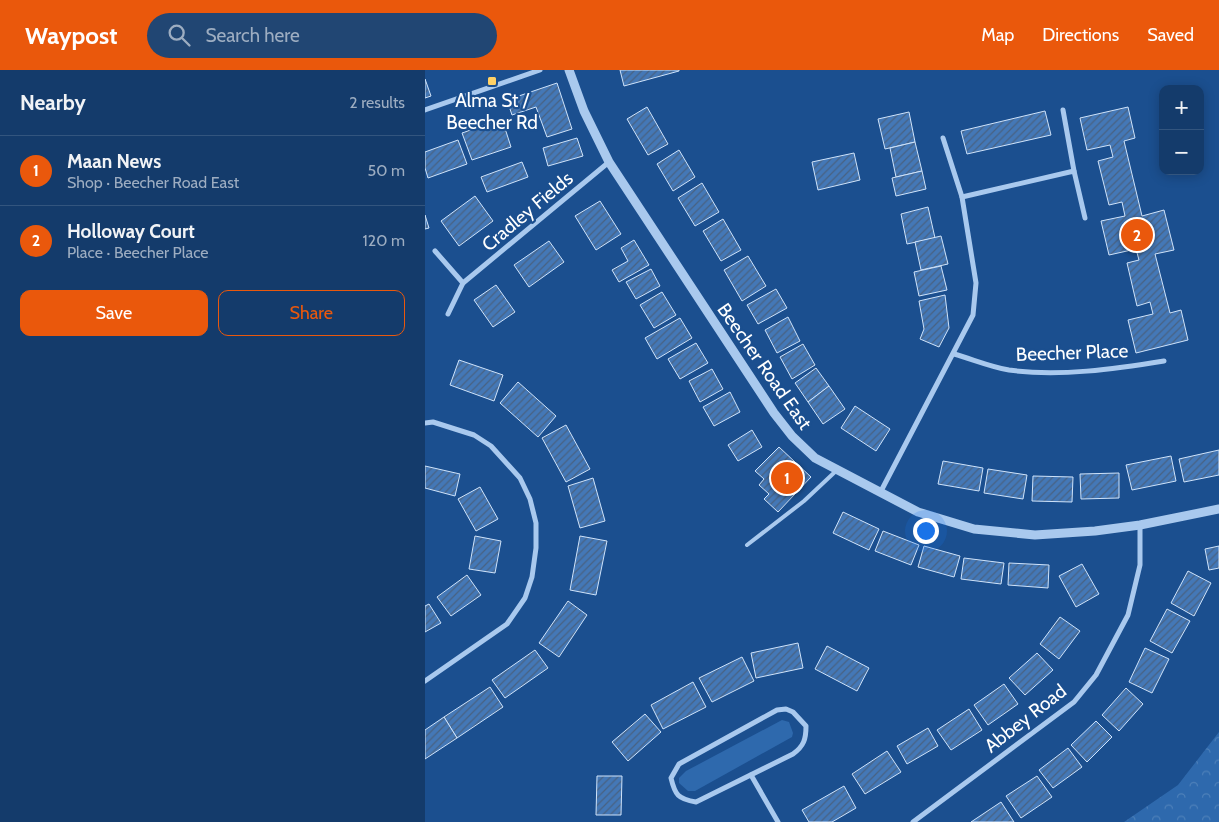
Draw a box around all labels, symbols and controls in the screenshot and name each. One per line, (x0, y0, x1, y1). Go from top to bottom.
search box (147, 13, 497, 58)
text: Waypost (25, 21, 117, 50)
icon: search (165, 21, 193, 49)
text: Search here (205, 24, 300, 47)
text: Map (981, 24, 1014, 46)
text: Directions (1042, 24, 1119, 46)
text: Saved (1147, 24, 1194, 46)
marker: Alma St / Beecher Rd (486, 75, 498, 87)
map controls (1159, 85, 1204, 175)
button: + (1159, 85, 1204, 130)
place label: Alma St / Beecher Rd (446, 89, 538, 134)
text: Nearby (20, 90, 86, 115)
text: 2 results (349, 93, 405, 112)
button: − (1159, 130, 1204, 175)
text: Maan News (67, 150, 161, 173)
text: 1 (33, 161, 39, 180)
text: 50 m (368, 161, 405, 180)
street label: Cradley Fields (477, 167, 577, 256)
text: Shop · Beecher Road East (67, 173, 239, 192)
pin: 2 (1121, 216, 1153, 254)
text: Holloway Court (67, 220, 195, 243)
text: 2 (32, 231, 40, 250)
text: 120 m (363, 231, 405, 250)
text: Place · Beecher Place (67, 243, 208, 262)
button: Save (20, 290, 208, 336)
button: Share (218, 290, 405, 336)
street label: Beecher Road East (712, 299, 817, 434)
street label: Beecher Place (1015, 339, 1129, 366)
pin: 1 (771, 459, 803, 497)
your location (913, 518, 939, 544)
street label: Abbey Road (980, 679, 1071, 757)

